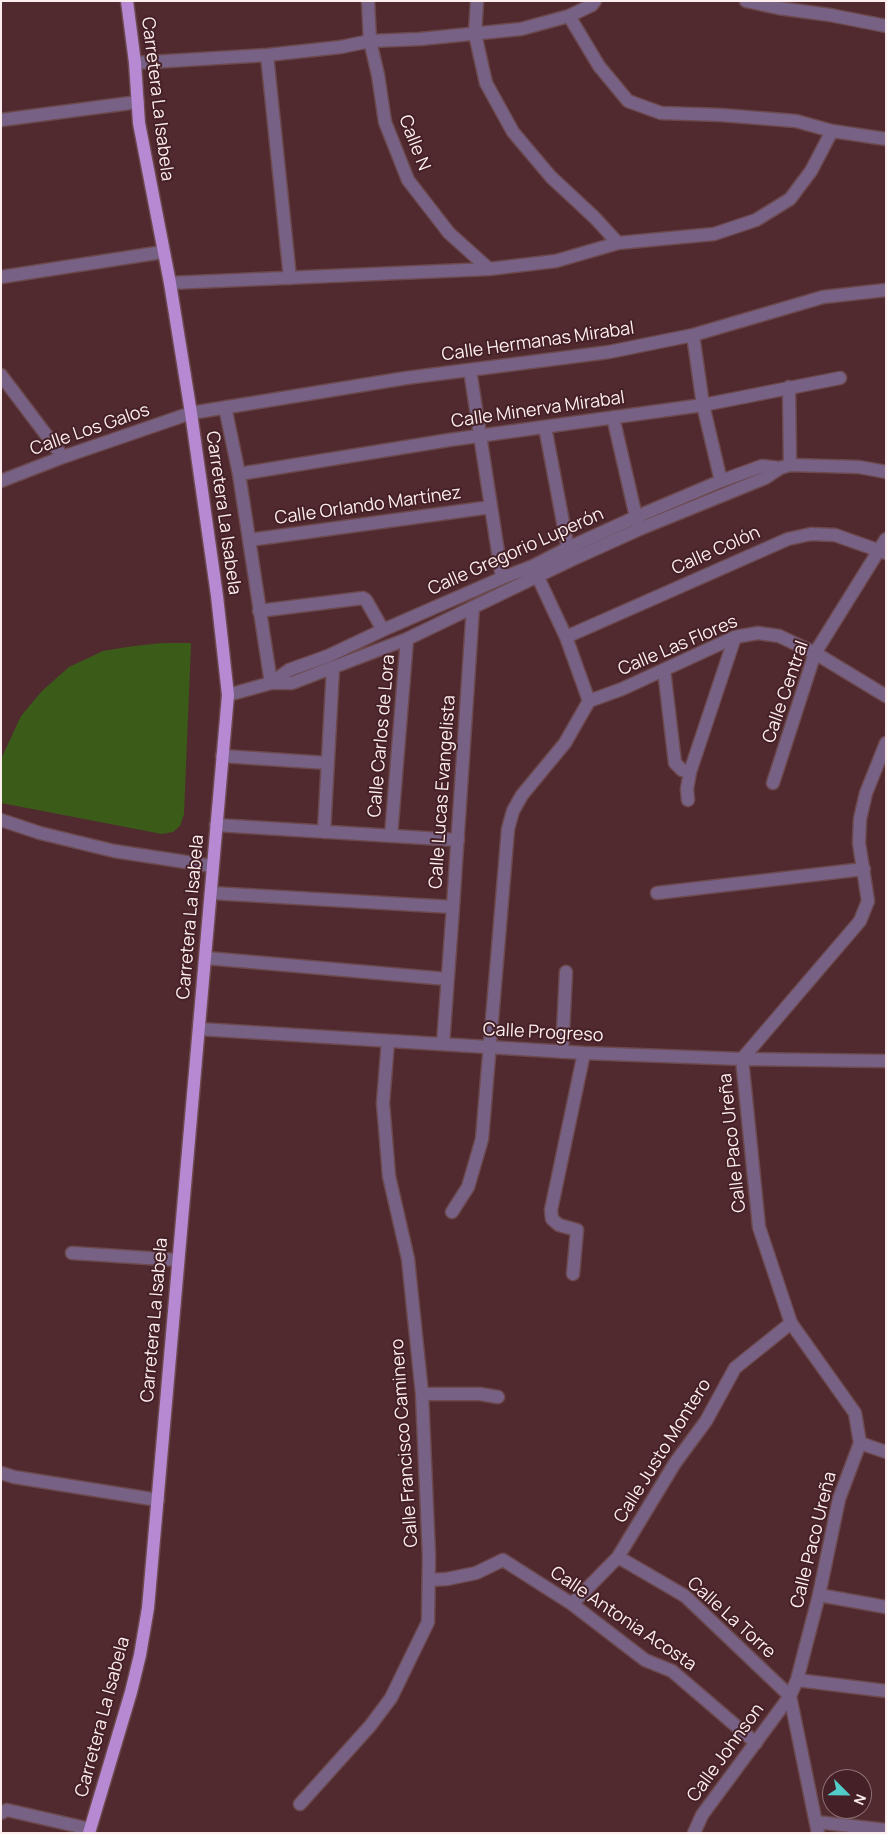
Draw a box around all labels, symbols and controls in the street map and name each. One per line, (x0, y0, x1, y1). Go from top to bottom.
street label: Carretera La Isabela (136, 16, 178, 182)
street label: Calle N (394, 112, 434, 174)
street label: Calle Hermanas Mirabal (440, 318, 636, 366)
street label: Calle Minerva Mirabal (450, 387, 626, 433)
street label: Calle Los Galos (27, 399, 153, 461)
street label: Carretera La Isabela (201, 430, 245, 596)
street label: Calle Orlando Martínez (273, 482, 463, 530)
street label: Calle Gregorio Luperón (425, 504, 607, 600)
street label: Calle Colón (668, 522, 764, 580)
street label: Calle Las Flores (615, 611, 741, 681)
street label: Calle Central (758, 638, 814, 746)
street label: Calle Carlos de Lora (364, 654, 400, 818)
street label: Calle Lucas Evangelista (425, 694, 461, 890)
street label: Carretera La Isabela (173, 834, 209, 1000)
street label: Calle Progreso (482, 1019, 604, 1047)
street label: Calle Paco Ureña (715, 1072, 751, 1214)
street label: Carretera La Isabela (137, 1237, 173, 1403)
street label: Calle Francisco Caminero (387, 1338, 423, 1548)
street label: Calle Justo Montero (610, 1375, 716, 1527)
street label: Calle Paco Ureña (787, 1469, 841, 1611)
street label: Calle Antonia Acosta (546, 1562, 700, 1676)
street label: Calle La Torre (682, 1573, 780, 1663)
street label: Carretera La Isabela (71, 1634, 135, 1800)
street label: Calle Johnson (683, 1699, 769, 1807)
north arrow (822, 1769, 872, 1819)
text: N (850, 1791, 871, 1808)

